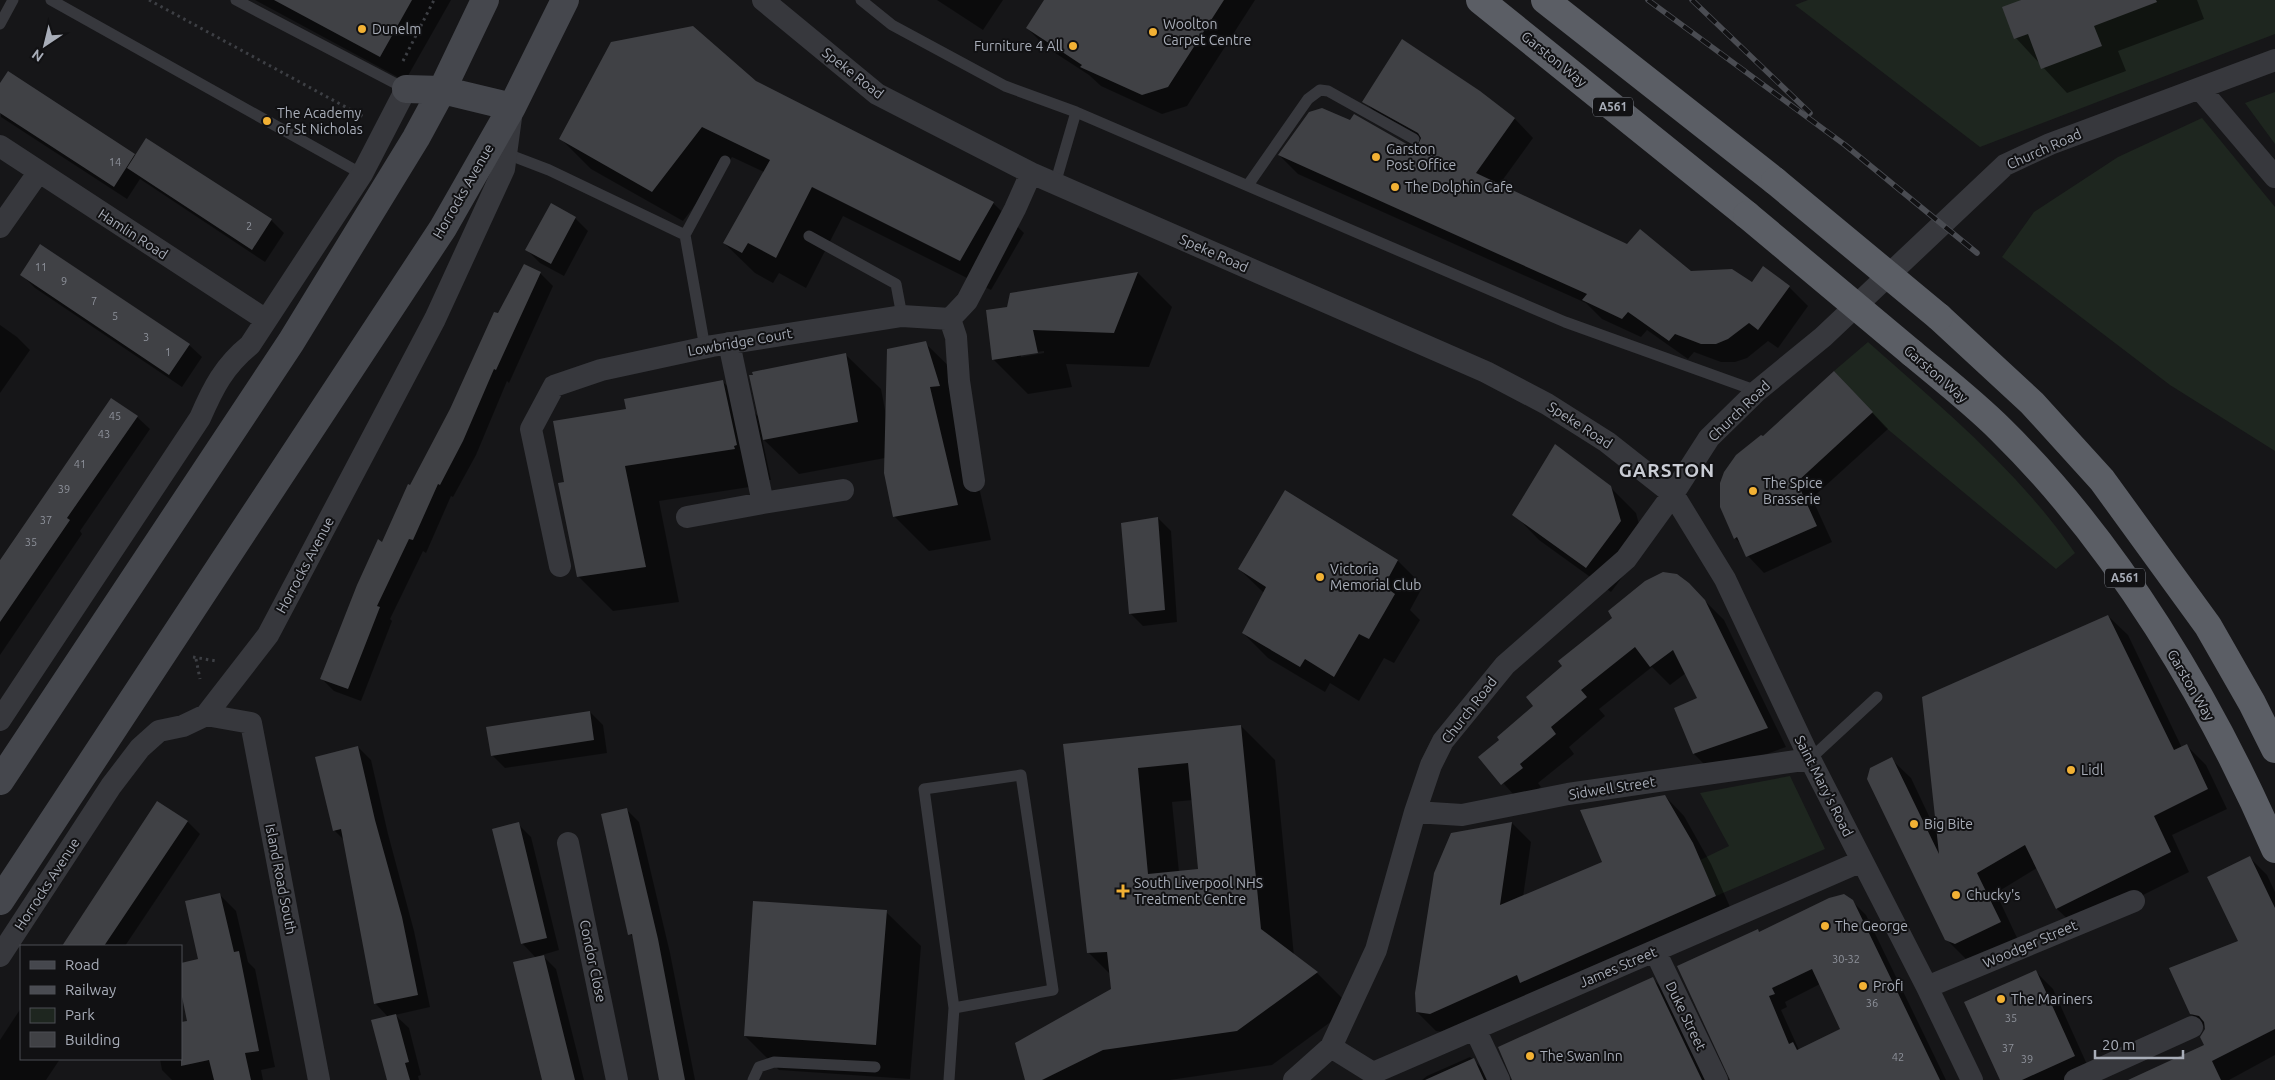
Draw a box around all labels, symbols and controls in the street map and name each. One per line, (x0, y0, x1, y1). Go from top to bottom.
place label: Woolton Carpet Centre (1163, 16, 1252, 48)
north arrow (20, 20, 70, 70)
place label: Dunelm (372, 21, 421, 37)
marker: Dunelm (356, 23, 368, 35)
marker: Woolton Carpet Centre (1147, 26, 1159, 38)
street label: Garston Way (1518, 28, 1590, 90)
place label: Furniture 4 All (974, 38, 1063, 54)
marker: Furniture 4 All (1067, 40, 1079, 52)
street label: Speke Road (819, 44, 887, 102)
text: N (29, 46, 46, 65)
road number: A561 (1593, 98, 1633, 116)
place label: The Academy of St Nicholas (277, 105, 363, 137)
marker: The Academy of St Nicholas (261, 115, 273, 127)
street label: Church Road (2004, 125, 2084, 173)
street label: Horrocks Avenue (429, 141, 497, 241)
place label: Garston Post Office (1386, 141, 1456, 173)
marker: Garston Post Office (1370, 151, 1382, 163)
house number: 14 (109, 156, 121, 168)
place label: The Dolphin Cafe (1405, 179, 1513, 195)
marker: The Dolphin Cafe (1389, 181, 1401, 193)
street label: Hamlin Road (95, 206, 171, 262)
house number: 2 (246, 220, 252, 232)
street label: Speke Road (1177, 231, 1251, 275)
house number: 11 (35, 261, 47, 273)
house number: 9 (61, 275, 67, 287)
house number: 7 (91, 295, 97, 307)
house number: 5 (112, 310, 118, 322)
street label: Lowbridge Court (687, 325, 794, 359)
house number: 3 (143, 331, 149, 343)
street label: Garston Way (1901, 342, 1971, 406)
house number: 1 (165, 346, 171, 358)
street label: Church Road (1705, 378, 1773, 444)
street label: Speke Road (1545, 398, 1615, 452)
house number: 45 (109, 410, 121, 422)
house number: 43 (98, 428, 110, 440)
house number: 41 (74, 458, 86, 470)
district label: GARSTON (1619, 459, 1715, 481)
place label: The Spice Brasserie (1763, 475, 1823, 507)
house number: 39 (58, 483, 70, 495)
marker: The Spice Brasserie (1747, 485, 1759, 497)
house number: 37 (40, 514, 52, 526)
street label: Horrocks Avenue (273, 514, 337, 616)
house number: 35 (25, 536, 37, 548)
place label: Victoria Memorial Club (1330, 561, 1421, 593)
road number: A561 (2105, 568, 2145, 588)
marker: Victoria Memorial Club (1314, 571, 1326, 583)
street label: Garston Way (2164, 647, 2218, 724)
street label: Church Road (1438, 674, 1500, 746)
street label: Saint Mary's Road (1792, 733, 1856, 839)
place label: Lidl (2081, 762, 2104, 778)
marker: Lidl (2065, 764, 2077, 776)
street label: Sidwell Street (1568, 773, 1657, 803)
place label: Big Bite (1924, 816, 1973, 832)
marker: Big Bite (1908, 818, 1920, 830)
street label: Island Road South (262, 822, 300, 936)
street label: Horrocks Avenue (11, 835, 83, 933)
place label: South Liverpool NHS Treatment Centre (1134, 875, 1263, 907)
marker: South Liverpool NHS Treatment Centre (1116, 884, 1130, 898)
place label: Chucky's (1966, 887, 2020, 903)
marker: Chucky's (1950, 889, 1962, 901)
street label: Woodger Street (1981, 917, 2080, 971)
street label: Condor Close (576, 918, 610, 1004)
place label: The George (1835, 918, 1908, 934)
marker: The George (1819, 920, 1831, 932)
street label: James Street (1577, 943, 1659, 990)
legend (20, 945, 182, 1060)
house number: 30-32 (1832, 953, 1860, 965)
text: Road (65, 956, 100, 973)
place label: Profi (1873, 978, 1904, 994)
street label: Duke Street (1662, 979, 1710, 1054)
marker: Profi (1857, 980, 1869, 992)
text: Railway (65, 981, 116, 998)
place label: The Mariners (2011, 991, 2093, 1007)
marker: The Mariners (1995, 993, 2007, 1005)
house number: 36 (1866, 997, 1878, 1009)
text: Park (65, 1006, 95, 1023)
house number: 35 (2005, 1012, 2017, 1024)
scale bar (2095, 1028, 2182, 1060)
text: Building (65, 1031, 120, 1048)
text: 20 m (2102, 1036, 2135, 1053)
house number: 37 (2002, 1042, 2014, 1054)
place label: The Swan Inn (1540, 1048, 1623, 1064)
marker: The Swan Inn (1524, 1050, 1536, 1062)
house number: 42 (1892, 1051, 1904, 1063)
house number: 39 (2021, 1053, 2033, 1065)

